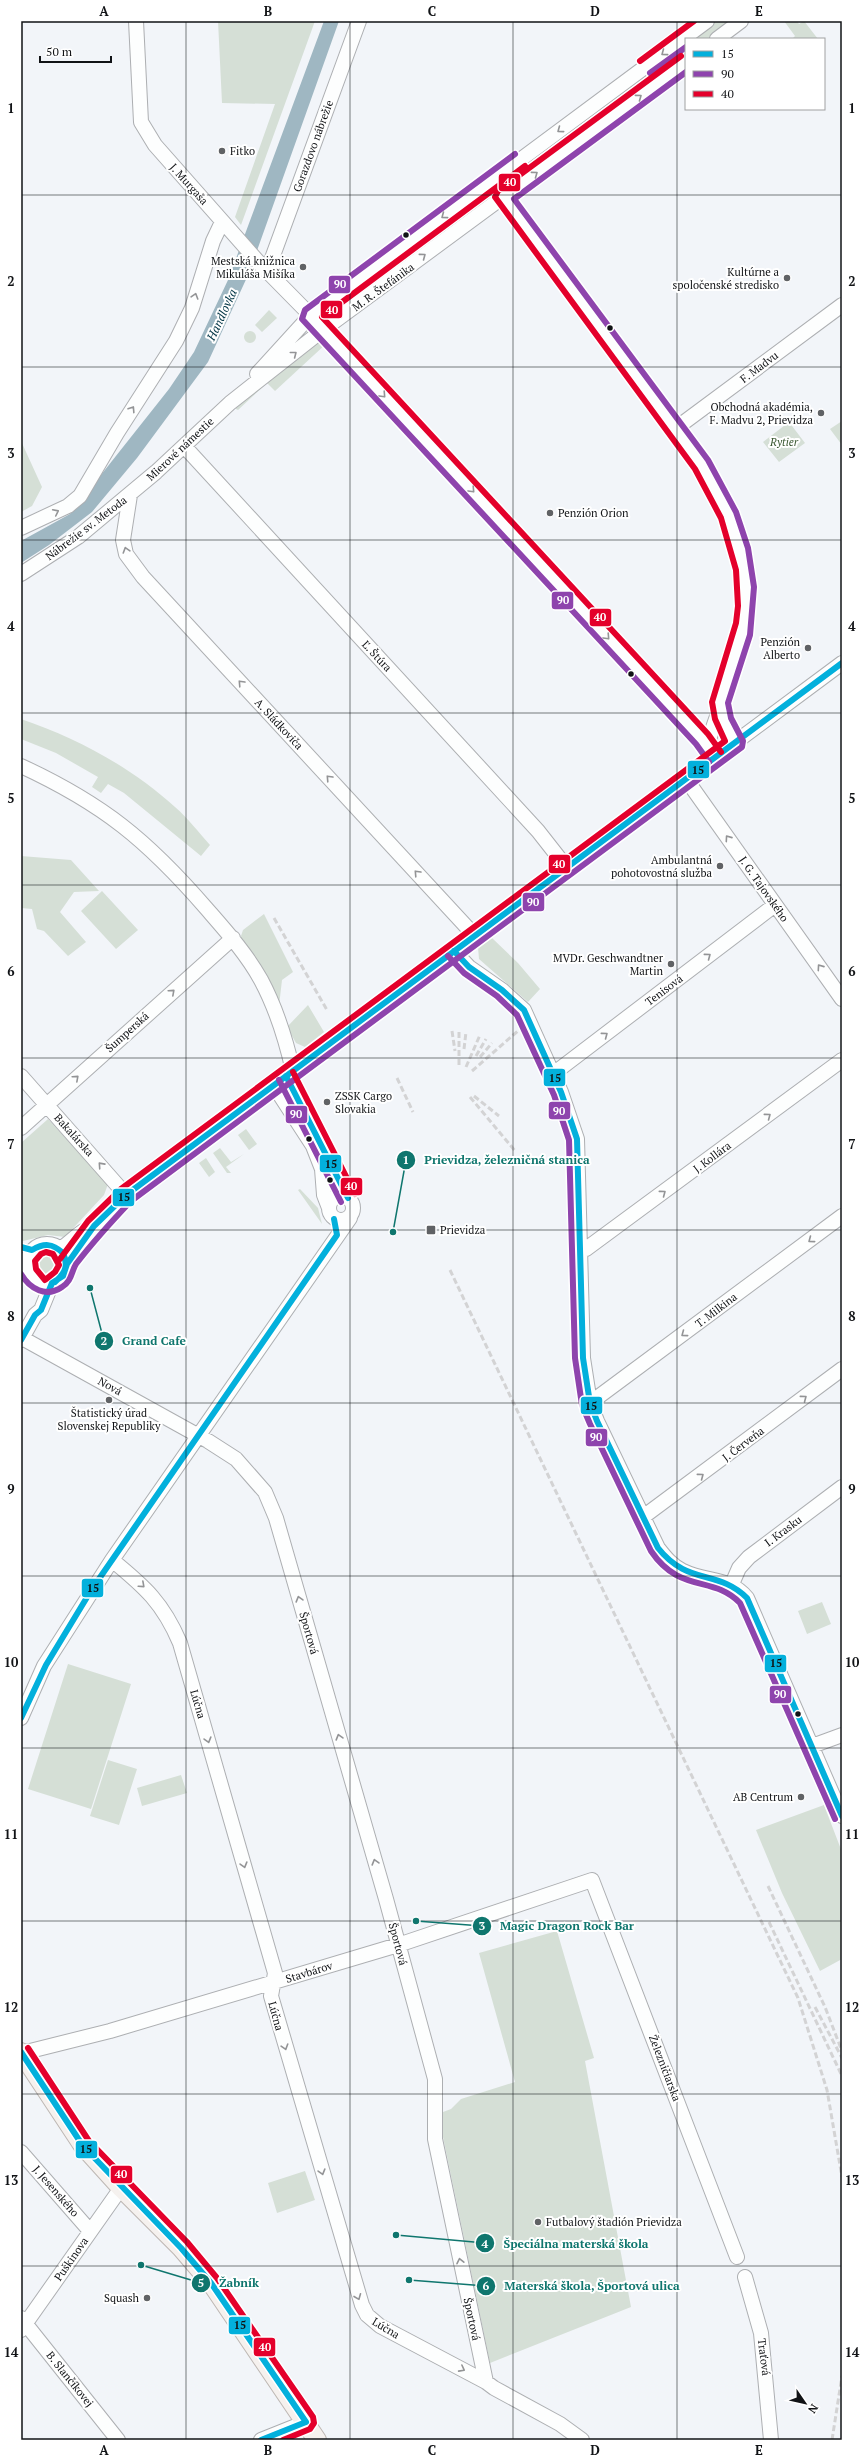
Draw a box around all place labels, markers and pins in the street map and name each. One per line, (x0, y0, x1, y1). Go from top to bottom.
place label: Fitko (230, 144, 255, 158)
marker: Fitko (217, 146, 227, 156)
unlabelled marker (401, 230, 411, 240)
place label: Mestská knižnica Mikuláša Mišíka (211, 254, 295, 281)
marker: Mestská knižnica Mikuláša Mišíka (298, 262, 308, 272)
place label: Kultúrne a spoločenské stredisko (673, 265, 779, 292)
marker: Kultúrne a spoločenské stredisko (782, 273, 792, 283)
unlabelled marker (605, 323, 615, 333)
place label: Obchodná akadémia, F. Madvu 2, Prievidza (709, 400, 813, 427)
marker: Obchodná akadémia, F. Madvu 2, Prievidza (816, 408, 826, 418)
place label: Penzión Orion (558, 506, 629, 520)
marker: Penzión Orion (545, 508, 555, 518)
place label: Penzión Alberto (760, 635, 800, 662)
marker: Penzión Alberto (803, 643, 813, 653)
unlabelled marker (626, 669, 636, 679)
place label: Ambulantná pohotovostná služba (611, 853, 712, 880)
marker: Ambulantná pohotovostná služba (715, 861, 725, 871)
place label: MVDr. Geschwandtner Martin (553, 951, 664, 978)
marker: MVDr. Geschwandtner Martin (666, 959, 676, 969)
place label: ZSSK Cargo Slovakia (335, 1089, 392, 1116)
marker: ZSSK Cargo Slovakia (322, 1097, 332, 1107)
unlabelled marker (304, 1134, 314, 1144)
callout: Prievidza, železničná stanica (396, 1148, 598, 1172)
unlabelled marker (325, 1175, 335, 1185)
place label: Prievidza (440, 1223, 486, 1237)
marker: Prievidza (425, 1224, 437, 1236)
callout: Grand Cafe (94, 1329, 194, 1353)
marker: Štatistický úrad Slovenskej Republiky (104, 1395, 114, 1405)
place label: Štatistický úrad Slovenskej Republiky (58, 1406, 161, 1433)
unlabelled marker (793, 1709, 803, 1719)
place label: AB Centrum (733, 1790, 794, 1804)
marker: AB Centrum (796, 1792, 806, 1802)
callout: Magic Dragon Rock Bar (472, 1914, 642, 1938)
place label: Futbalový štadión Prievidza (546, 2215, 682, 2229)
marker: Futbalový štadión Prievidza (533, 2217, 543, 2227)
callout: Špeciálna materská škola (475, 2231, 656, 2255)
callout: Žabník (191, 2271, 267, 2295)
callout: Materská škola, Športová ulica (476, 2274, 688, 2298)
place label: Squash (104, 2291, 140, 2305)
marker: Squash (142, 2293, 152, 2303)

